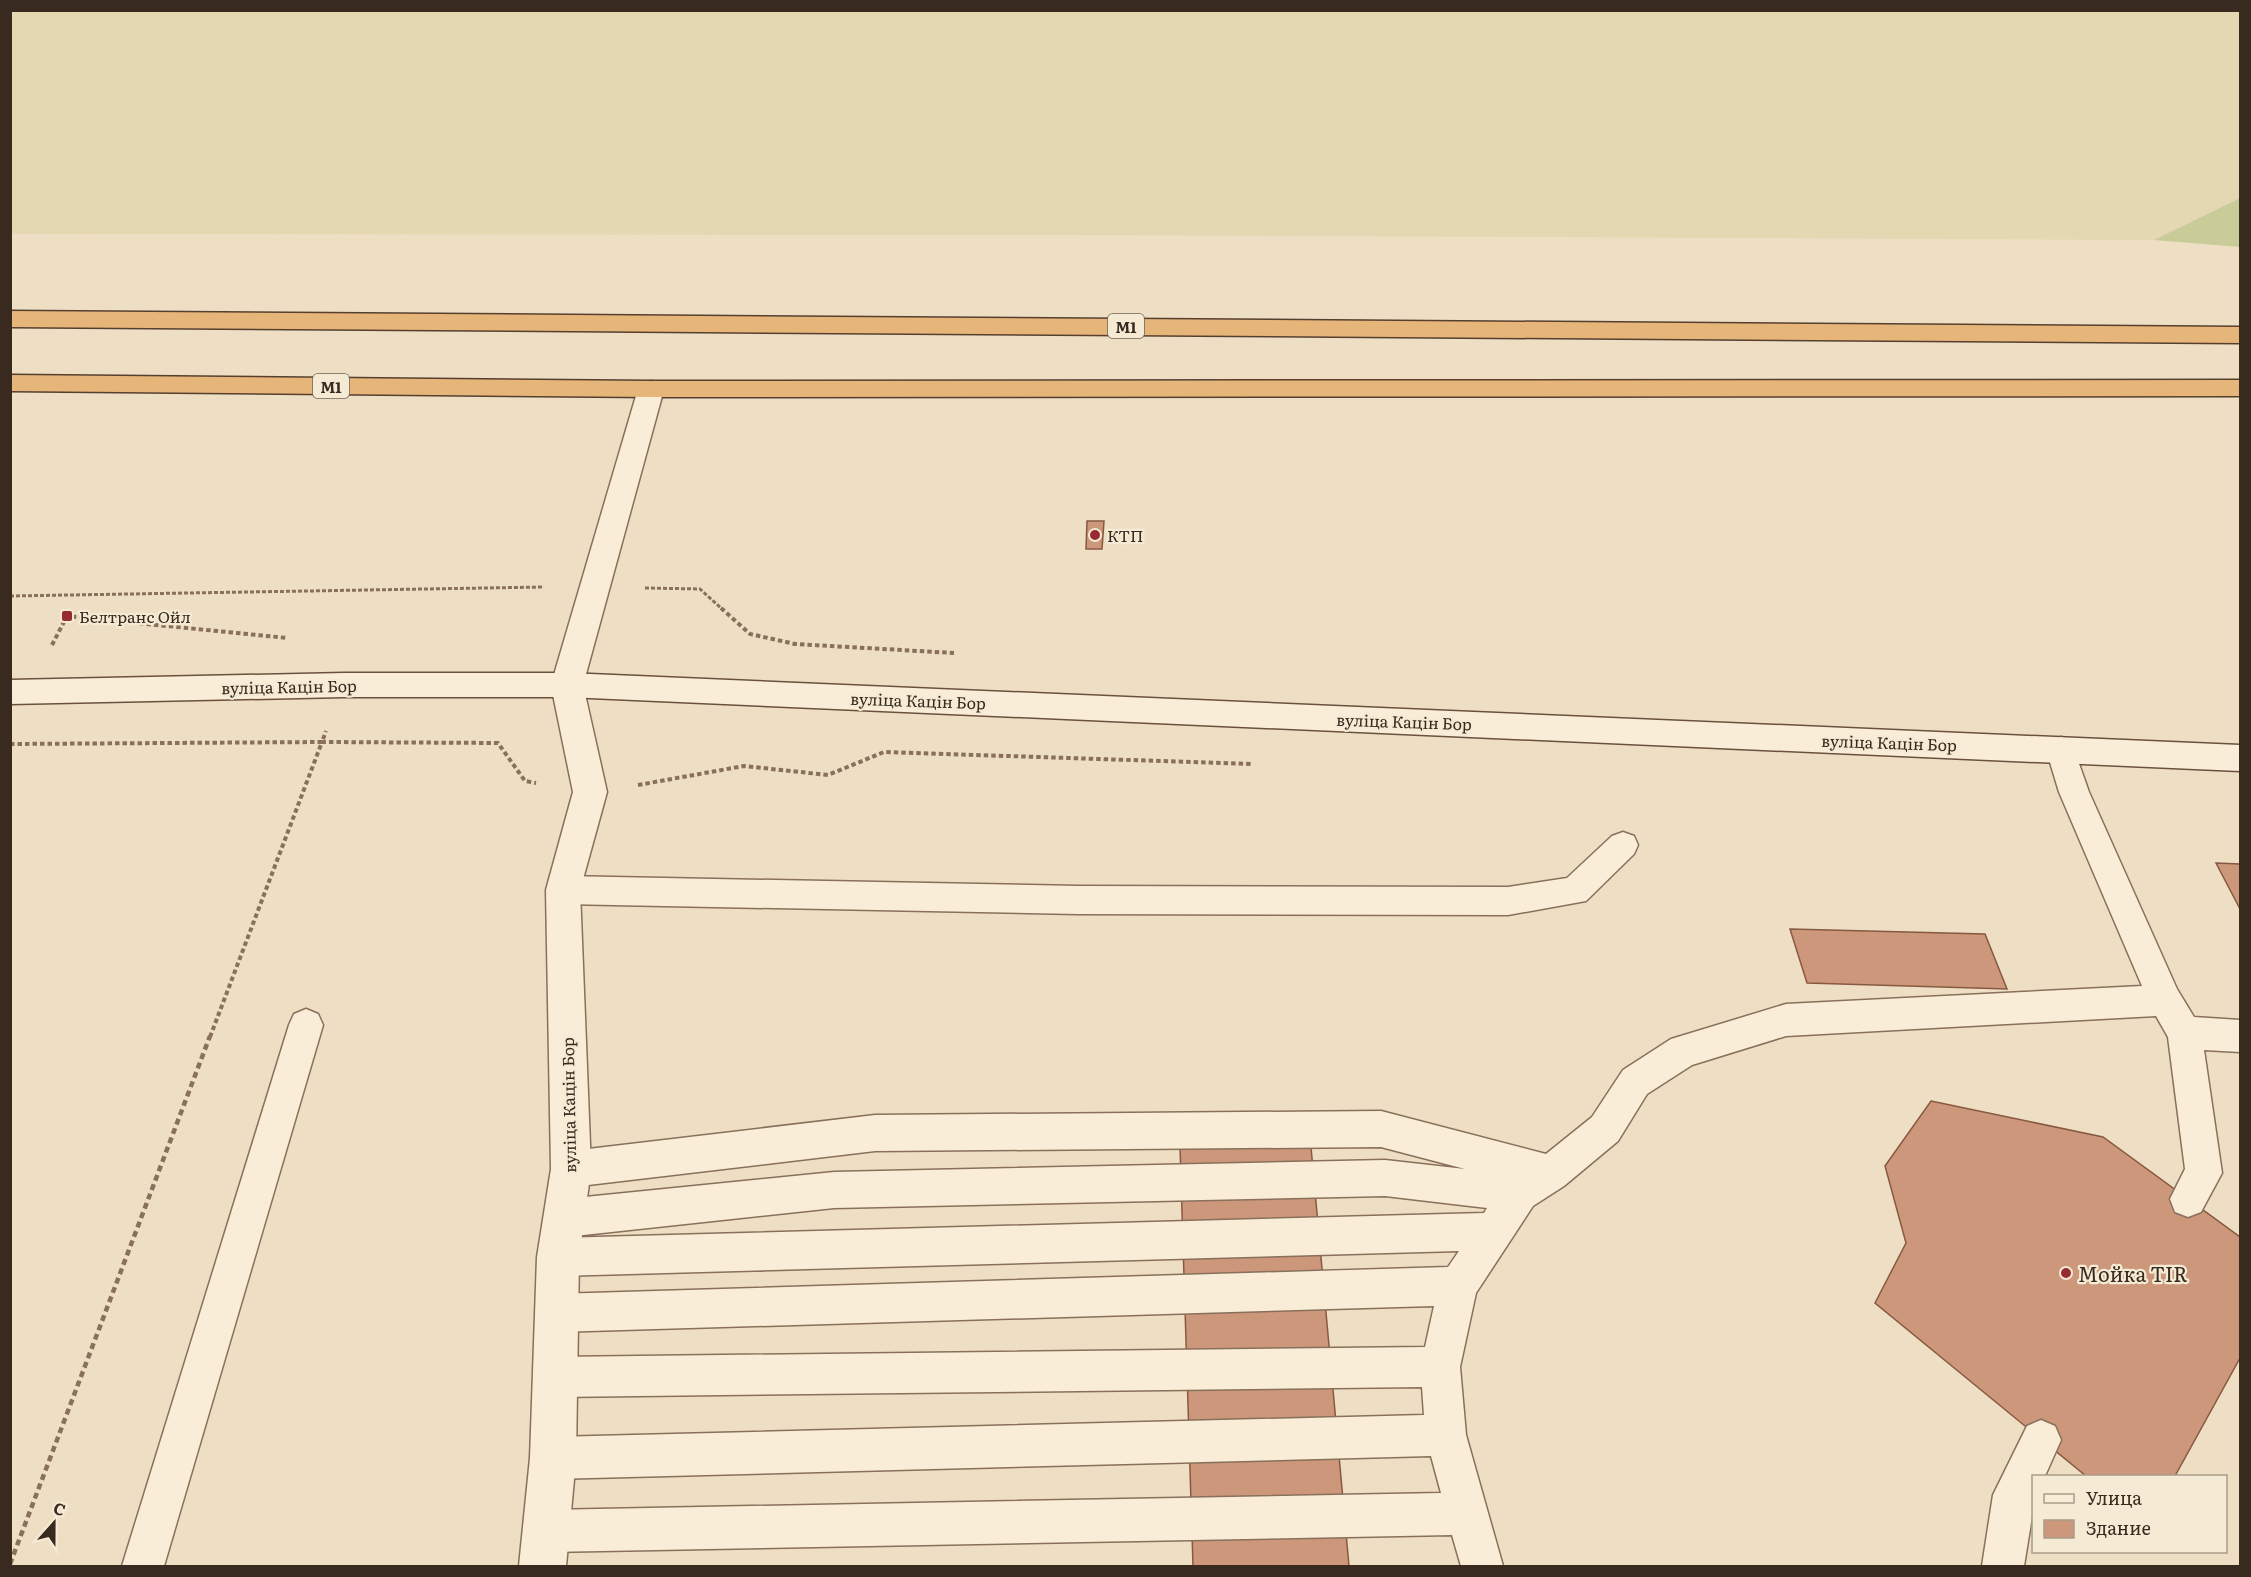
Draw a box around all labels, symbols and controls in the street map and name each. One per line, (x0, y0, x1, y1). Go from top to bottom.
road number: М1 (1108, 314, 1144, 338)
road number: М1 (313, 374, 349, 398)
place label: КТП (1107, 523, 1144, 547)
marker: КТП (1088, 528, 1102, 542)
place label: Белтранс Ойл (79, 604, 191, 628)
marker: Белтранс Ойл (60, 609, 74, 623)
street label: вуліца Кацін Бор (221, 673, 357, 699)
street label: вуліца Кацін Бор (850, 686, 986, 714)
street label: вуліца Кацін Бор (1336, 707, 1472, 735)
street label: вуліца Кацін Бор (1821, 728, 1957, 756)
street label: вуліца Кацін Бор (555, 1037, 581, 1173)
place label: Мойка TIR (2078, 1258, 2188, 1288)
marker: Мойка TIR (2059, 1266, 2073, 1280)
legend (2032, 1475, 2227, 1553)
text: Улица (2086, 1484, 2142, 1511)
north arrow (24, 1493, 84, 1553)
text: С (50, 1495, 69, 1521)
text: Здание (2086, 1514, 2151, 1541)

